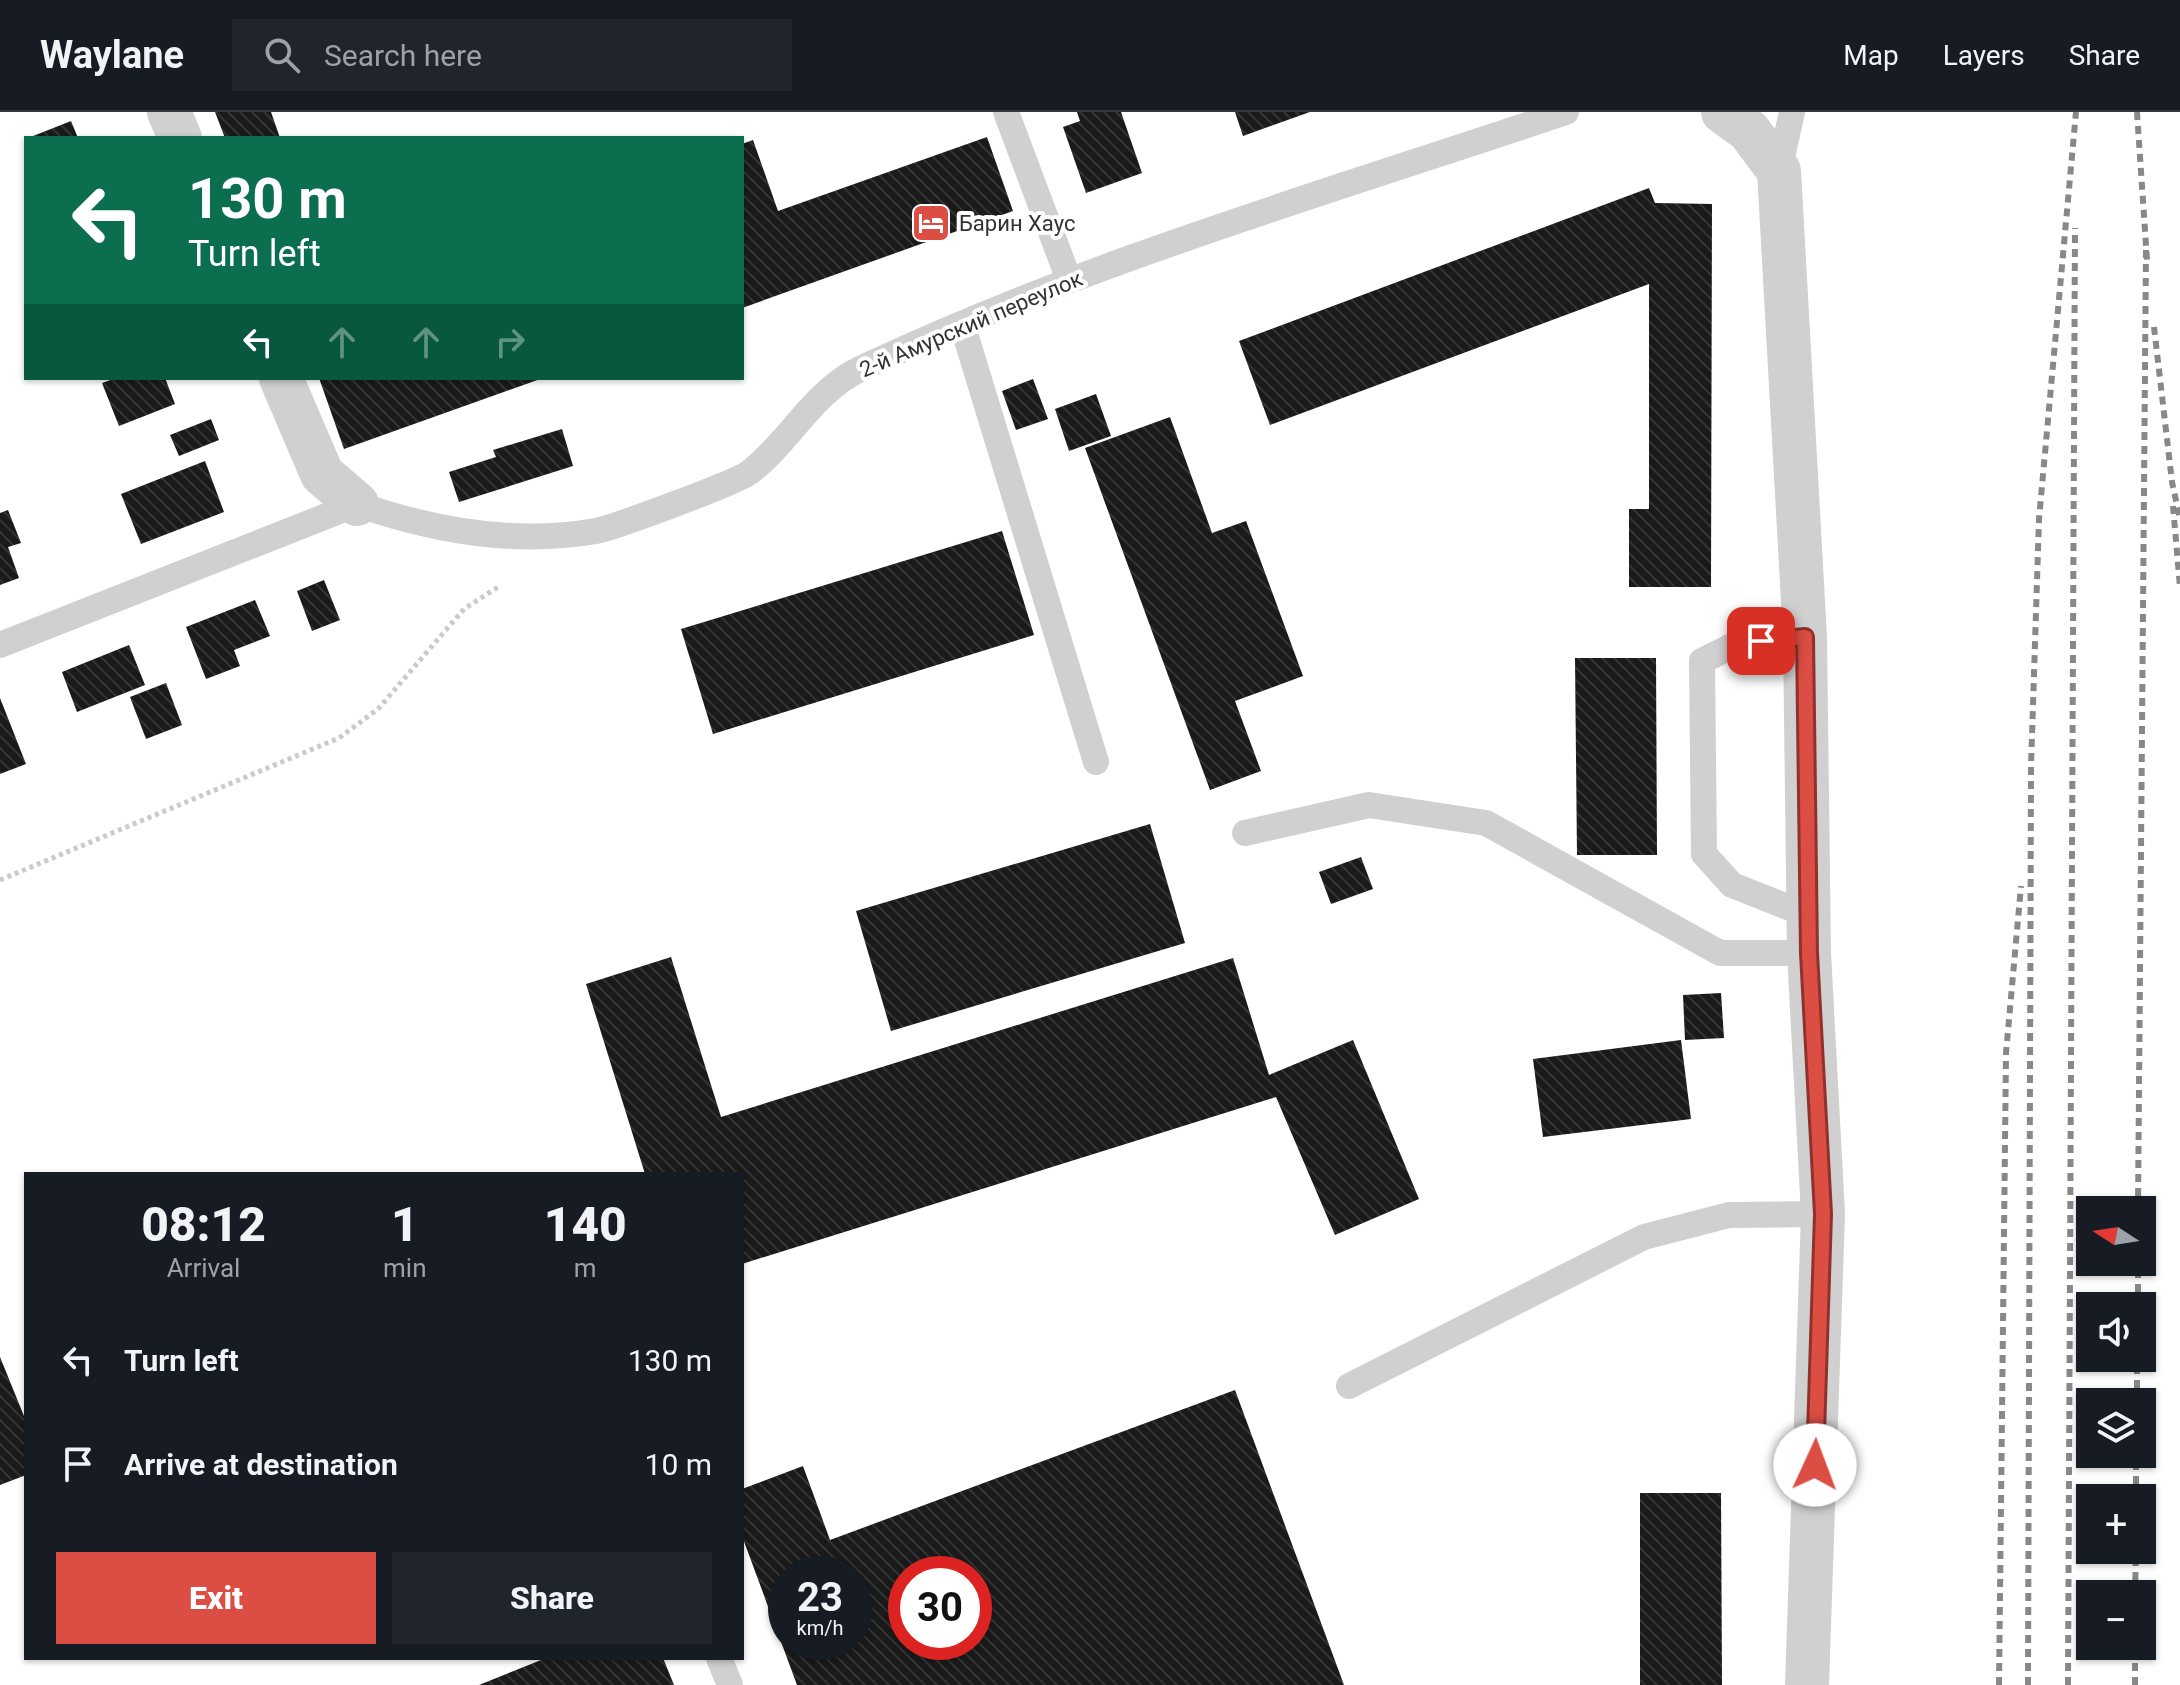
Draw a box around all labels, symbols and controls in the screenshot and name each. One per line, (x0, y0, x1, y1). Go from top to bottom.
search box (232, 19, 792, 91)
text: Waylane (40, 33, 184, 77)
icon: search (260, 33, 304, 77)
text: Search here (324, 38, 482, 73)
text: Map (1843, 39, 1899, 72)
text: Layers (1943, 39, 2025, 72)
text: Share (2069, 39, 2140, 72)
text: 130 m (188, 166, 347, 232)
icon: left (56, 168, 160, 272)
hotel icon: Барин Хаус (910, 202, 952, 244)
place label: Барин Хаус (959, 211, 1075, 236)
text: Turn left (188, 233, 321, 275)
street label: 2-й Амурский переулок (856, 266, 1086, 382)
icon: left (236, 320, 280, 364)
icon: ahead (320, 320, 364, 364)
icon: ahead (404, 320, 448, 364)
icon: right (488, 320, 532, 364)
pin (1727, 607, 1795, 675)
icon: arrive (1739, 619, 1783, 663)
text: 08:12 (141, 1196, 266, 1253)
text: 1 (391, 1196, 419, 1253)
text: 140 (544, 1196, 627, 1253)
north arrow (2076, 1196, 2156, 1276)
map controls (2076, 1196, 2156, 1660)
text: Arrival (167, 1253, 240, 1283)
text: min (383, 1253, 427, 1283)
text: m (574, 1253, 597, 1283)
button: sound (2076, 1292, 2156, 1372)
icon: left (56, 1338, 100, 1382)
text: Turn left (124, 1343, 239, 1378)
text: 130 m (628, 1343, 712, 1378)
button: layers (2076, 1388, 2156, 1468)
position arrow (1773, 1423, 1857, 1507)
icon: arrive (56, 1442, 100, 1486)
text: Arrive at destination (124, 1447, 398, 1482)
text: 10 m (645, 1447, 712, 1482)
button: + (2076, 1484, 2156, 1564)
button: Exit (56, 1552, 376, 1644)
button: Share (392, 1552, 712, 1644)
speed limit sign: 30 (888, 1556, 992, 1660)
text: 23 (797, 1574, 843, 1621)
button: − (2076, 1580, 2156, 1660)
text: km/h (797, 1616, 843, 1640)

